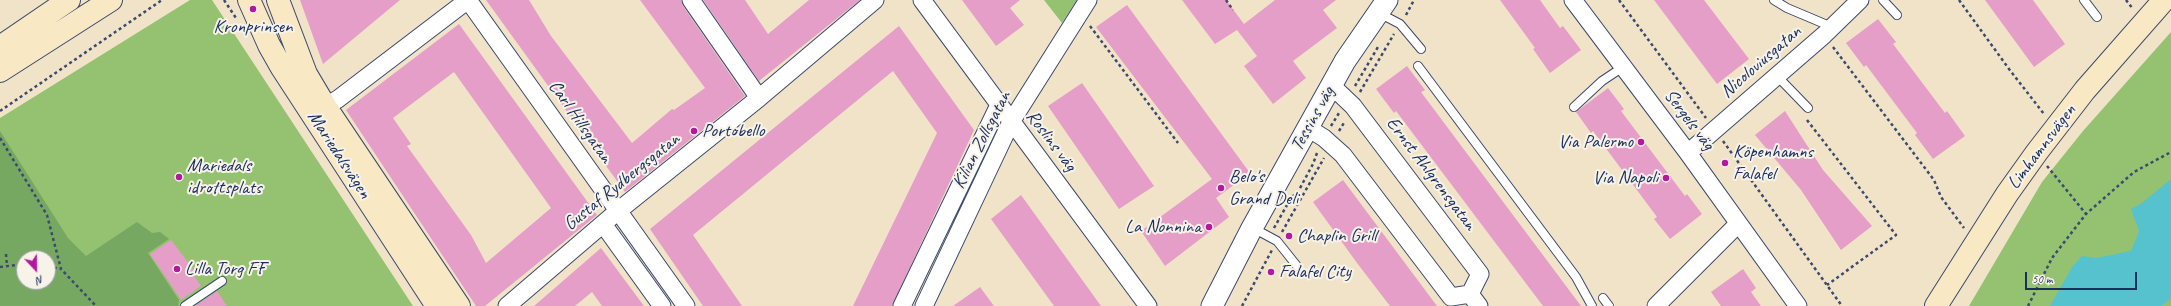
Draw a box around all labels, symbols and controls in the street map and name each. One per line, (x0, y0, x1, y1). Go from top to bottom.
marker: Kronprinsen (248, 4, 258, 14)
place label: Kronprinsen (214, 16, 292, 38)
street label: Nicoloviusgatan (1716, 21, 1806, 103)
street label: Carl Hillsgatan (543, 76, 617, 168)
street label: Tessins väg (1286, 83, 1340, 155)
street label: Sergels väg (1659, 85, 1719, 155)
street label: Kilian Zollsgatan (948, 87, 1016, 193)
street label: Limhamnsvägen (2003, 100, 2081, 194)
street label: Roslins väg (1021, 106, 1081, 176)
street label: Mariedalsvägen (302, 107, 376, 203)
street label: Ernst Ahlgrensgatan (1381, 113, 1481, 235)
place label: Portobello (702, 120, 764, 142)
marker: Portobello (689, 126, 699, 136)
street label: Gustaf Rydbergsgatan (559, 128, 685, 236)
place label: Via Palermo (1558, 131, 1633, 153)
marker: Via Palermo (1636, 137, 1646, 147)
place label: Köpenhamns Falafel (1733, 141, 1813, 185)
place label: Mariedals idrottsplats (187, 155, 262, 199)
marker: Köpenhamns Falafel (1720, 158, 1730, 168)
place label: Belo's Grand Deli (1229, 166, 1298, 210)
place label: Via Napoli (1593, 167, 1658, 189)
marker: Mariedals idrottsplats (174, 172, 184, 182)
marker: Via Napoli (1661, 173, 1671, 183)
marker: Belo's Grand Deli (1216, 183, 1226, 193)
place label: La Nonnina (1125, 216, 1201, 238)
marker: La Nonnina (1204, 222, 1214, 232)
place label: Chaplin Grill (1297, 225, 1376, 247)
marker: Chaplin Grill (1284, 231, 1294, 241)
north arrow (16, 250, 56, 290)
place label: Lilla Torg FF (185, 258, 265, 280)
place label: Falafel City (1279, 261, 1351, 283)
marker: Lilla Torg FF (172, 264, 182, 274)
scale bar (2027, 264, 2139, 290)
marker: Falafel City (1266, 267, 1276, 277)
text: 50 m (2032, 271, 2052, 287)
text: N (34, 272, 46, 288)

